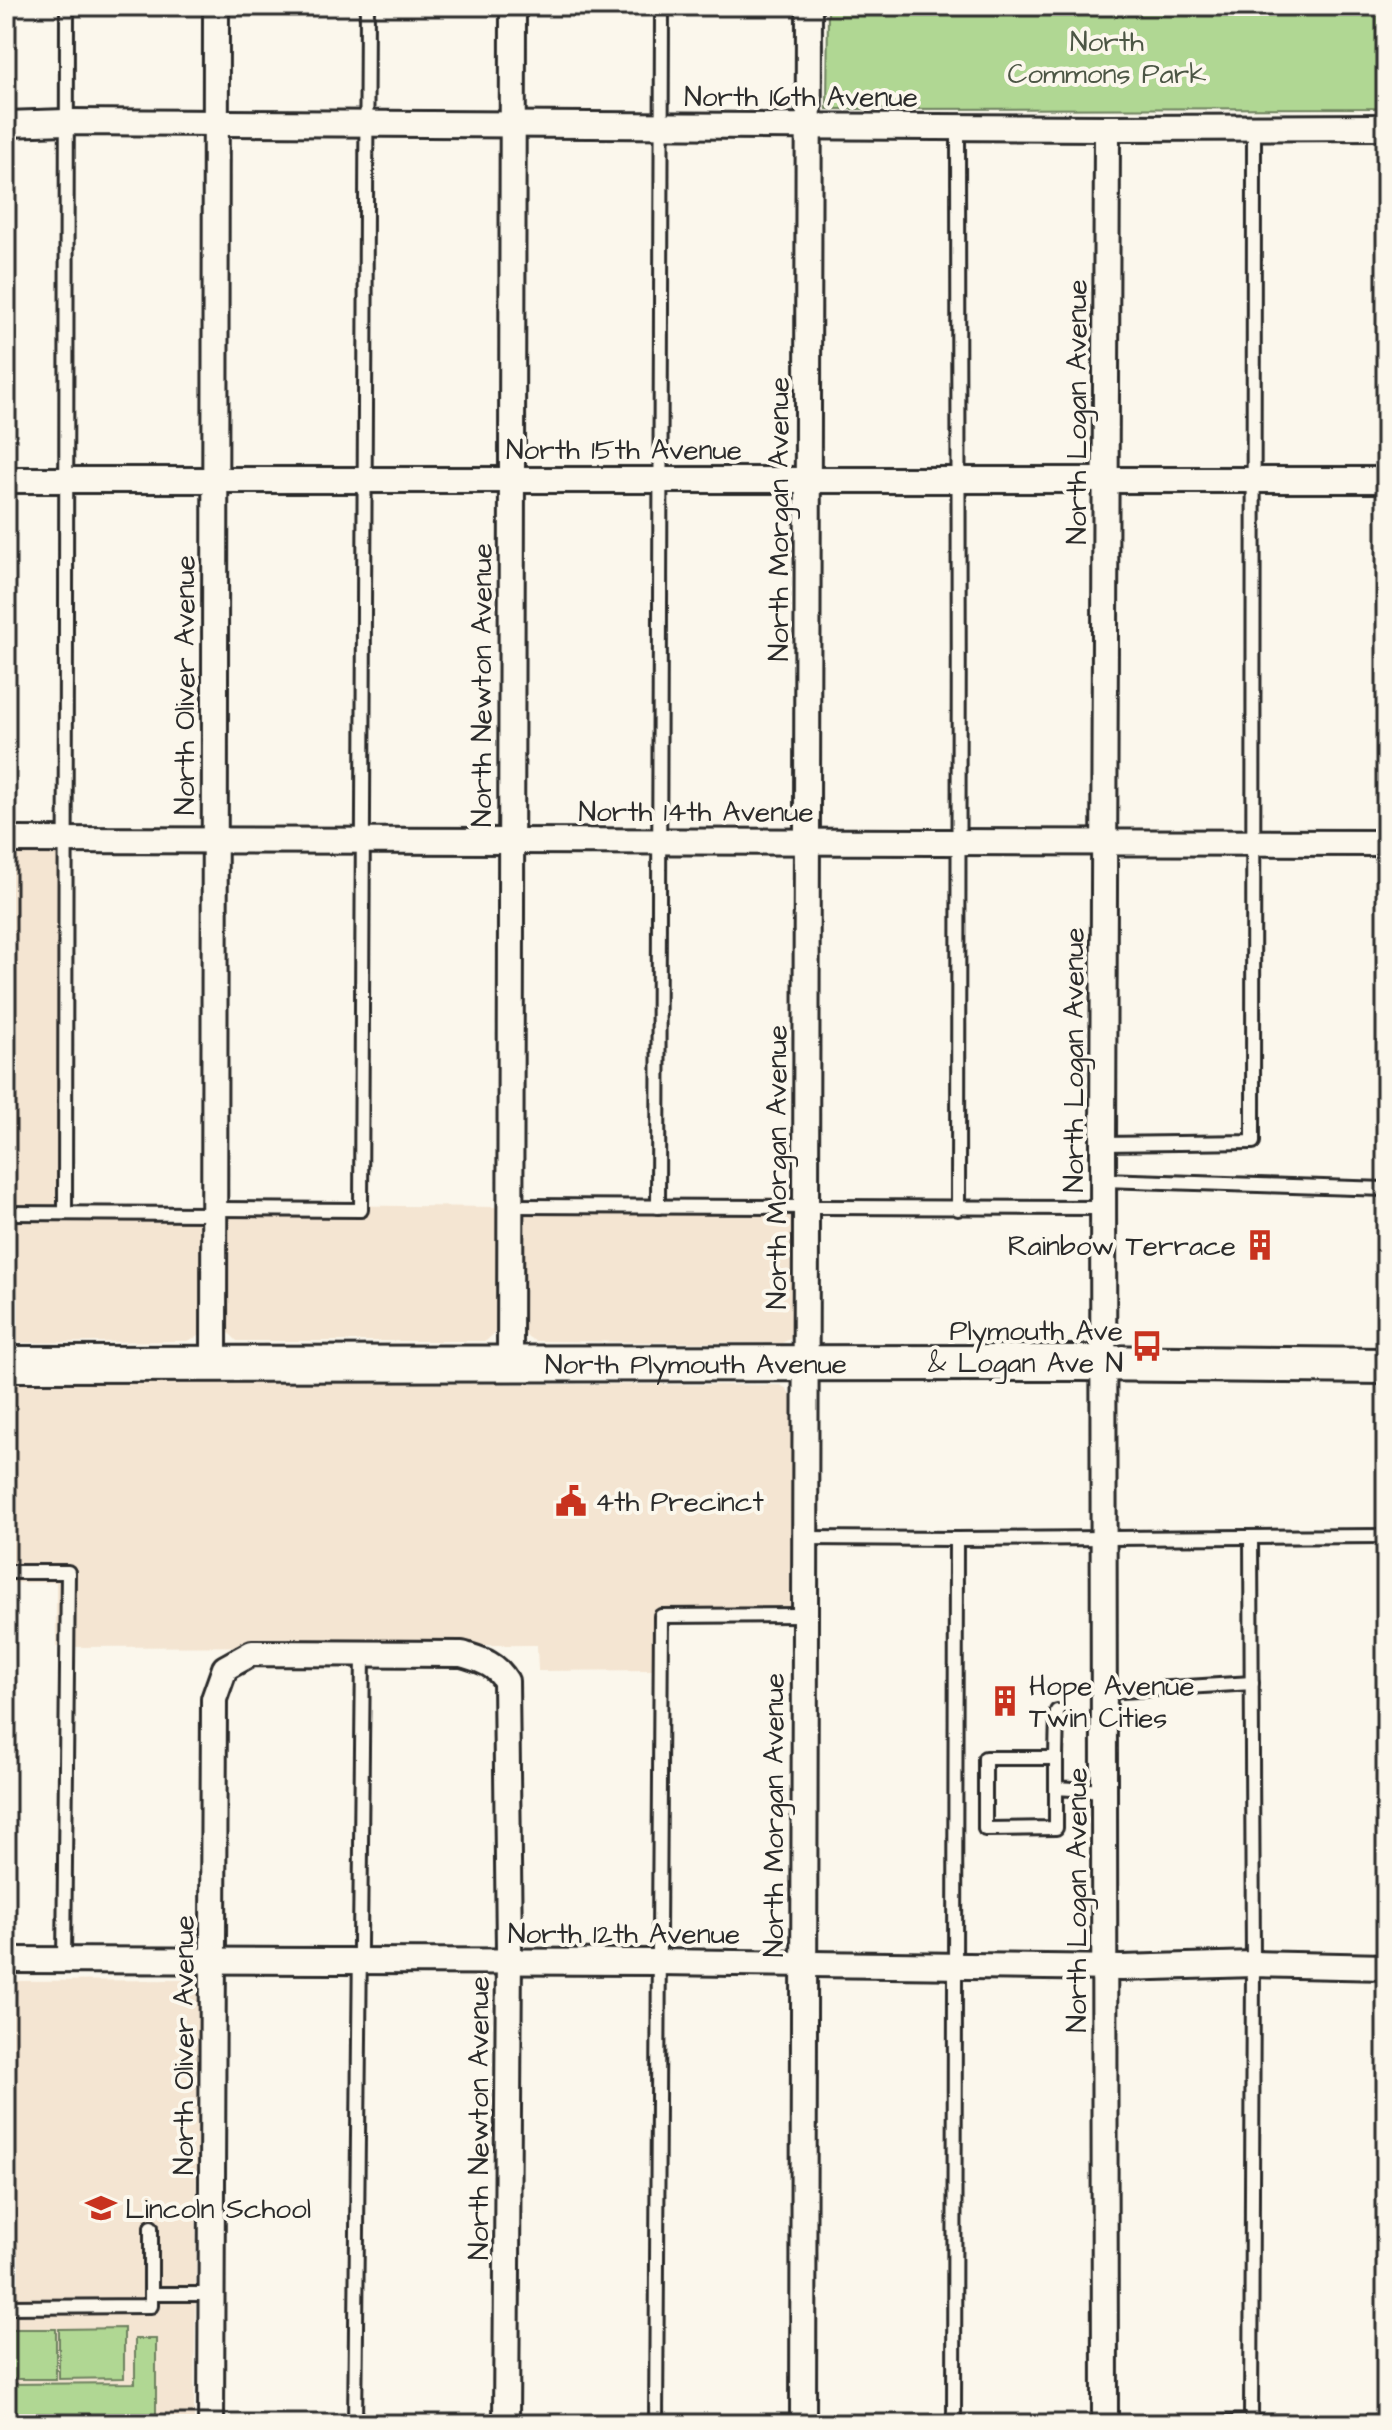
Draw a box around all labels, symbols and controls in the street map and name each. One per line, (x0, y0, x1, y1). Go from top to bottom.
park label: North Commons Park (1008, 23, 1206, 94)
street label: North 16th Avenue (684, 78, 918, 117)
street label: North Logan Avenue (1058, 279, 1098, 545)
street label: North Morgan Avenue (760, 377, 800, 661)
street label: North 15th Avenue (506, 431, 742, 470)
street label: North Newton Avenue (463, 543, 502, 827)
street label: North Oliver Avenue (166, 555, 205, 815)
street label: North 14th Avenue (578, 793, 814, 832)
street label: North Logan Avenue (1055, 927, 1095, 1193)
street label: North Morgan Avenue (758, 1025, 798, 1309)
place label: Rainbow Terrace (1008, 1227, 1236, 1266)
building icon: Rainbow Terrace (1243, 1228, 1277, 1262)
place label: Plymouth Ave & Logan Ave N (928, 1312, 1123, 1384)
bus stop icon: Plymouth Ave & Logan Ave N (1130, 1329, 1164, 1363)
street label: North Plymouth Avenue (545, 1345, 847, 1386)
place label: 4th Precinct (595, 1483, 765, 1522)
public building icon: 4th Precinct (554, 1484, 588, 1518)
place label: Hope Avenue Twin Cities (1029, 1667, 1195, 1738)
street label: North Morgan Avenue (755, 1673, 795, 1957)
building icon: Hope Avenue Twin Cities (988, 1684, 1022, 1718)
street label: North Logan Avenue (1058, 1767, 1098, 2033)
street label: North Oliver Avenue (165, 1915, 204, 2175)
street label: North 12th Avenue (508, 1915, 740, 1954)
street label: North Newton Avenue (460, 1976, 499, 2260)
place label: Lincoln School (125, 2190, 311, 2229)
school or university icon: Lincoln School (84, 2191, 118, 2225)

